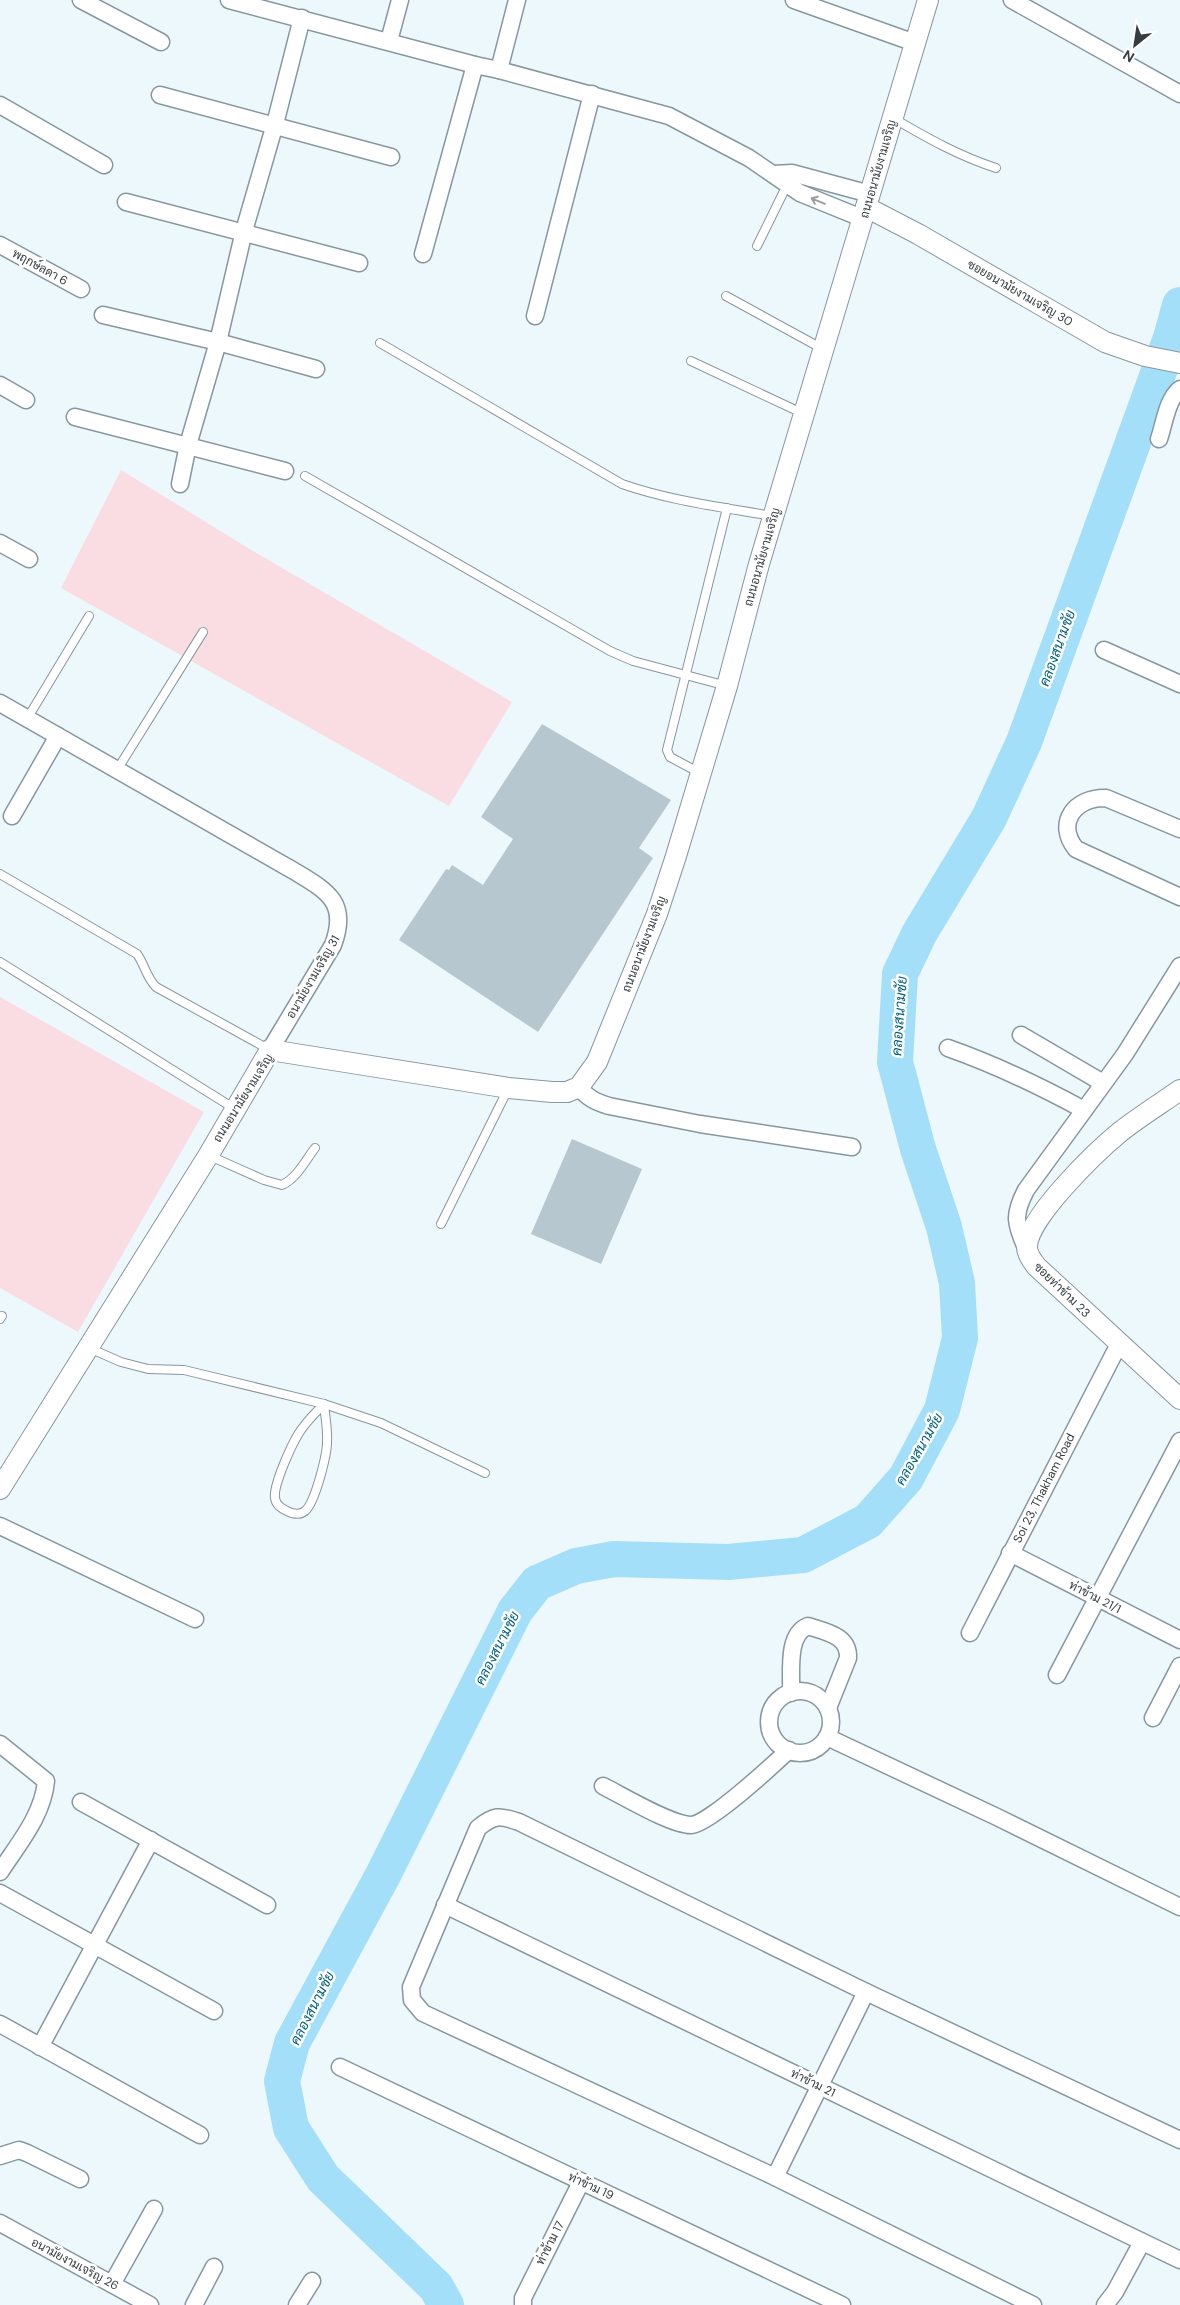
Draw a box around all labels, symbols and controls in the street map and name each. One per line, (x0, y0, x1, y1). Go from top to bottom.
north arrow (1110, 20, 1160, 70)
text: N (1120, 46, 1137, 67)
street label: ถนนอนามัยงามเจริญ (856, 118, 900, 220)
one-way arrow (811, 195, 826, 205)
street label: พฤกษ์ลดา 6 (9, 245, 71, 289)
street label: ซอยอนามัยงามเจริญ 30 (964, 256, 1076, 330)
street label: ถนนอนามัยงามเจริญ (740, 506, 784, 608)
water label: คลองสนามชัย (1035, 607, 1079, 689)
street label: ถนนอนามัยงามเจริญ (618, 894, 670, 994)
street label: อนามัยงามเจริญ 31 (283, 933, 343, 1021)
water label: คลองสนามชัย (887, 975, 911, 1057)
street label: ถนนอนามัยงามเจริญ (209, 1051, 277, 1145)
street label: ซอยท่าข้าม 23 (1030, 1259, 1094, 1321)
water label: คลองสนามชัย (891, 1410, 947, 1488)
street label: Soi 23, Thakham Road (1009, 1430, 1079, 1546)
street label: ท่าข้าม 21/1 (1066, 1577, 1124, 1617)
water label: คลองสนามชัย (471, 1608, 523, 1688)
water label: คลองสนามชัย (286, 1968, 338, 2048)
street label: ท่าข้าม 21 (788, 2065, 838, 2101)
street label: ท่าข้าม 19 (566, 2169, 616, 2203)
street label: ท่าข้าม 17 (532, 2218, 568, 2268)
street label: อนามัยงามเจริญ 26 (28, 2234, 122, 2294)

